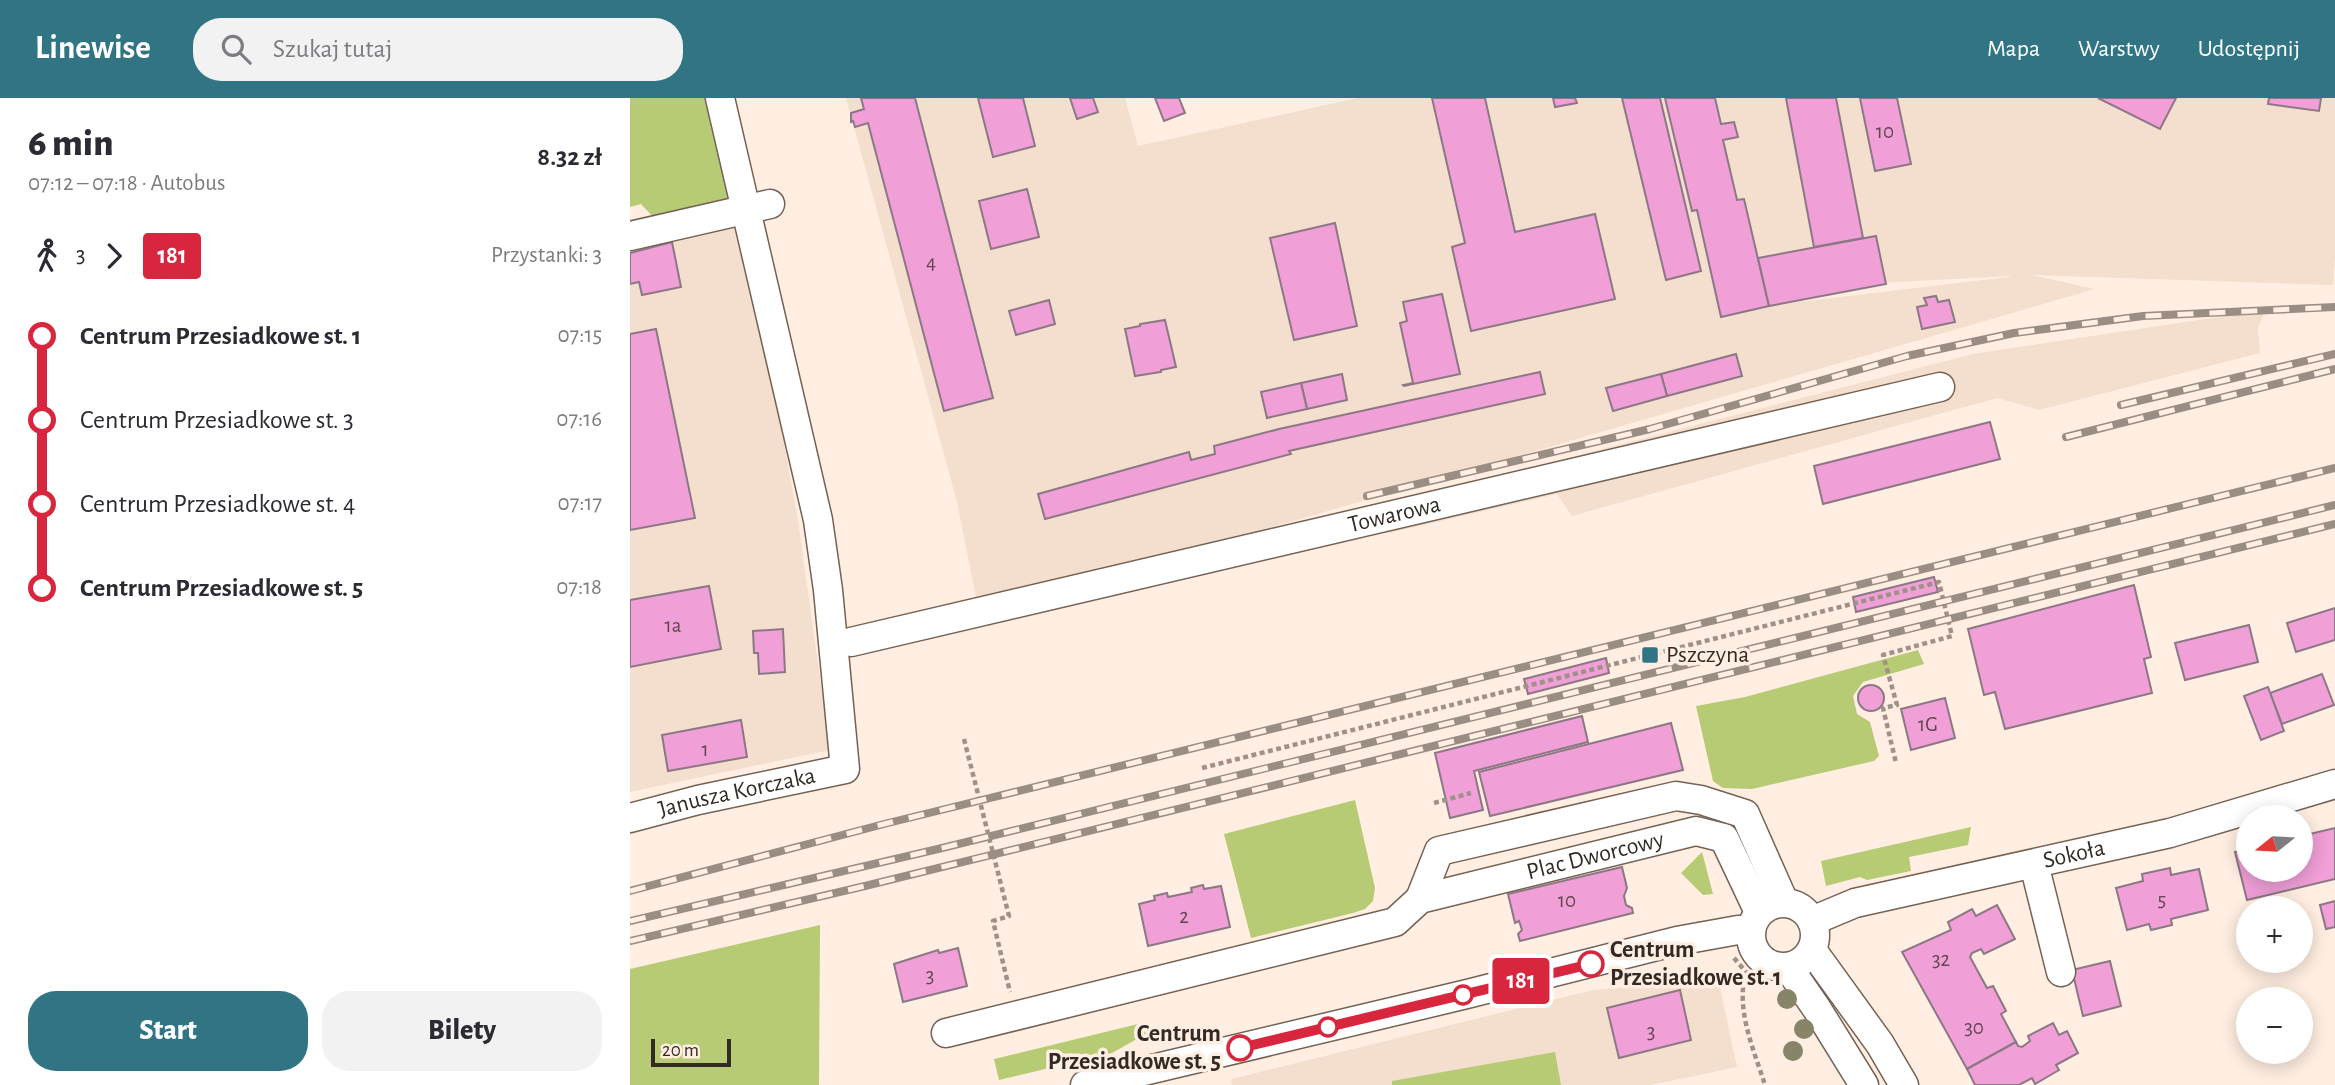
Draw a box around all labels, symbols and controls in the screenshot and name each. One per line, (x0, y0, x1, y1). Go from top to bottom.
search box (193, 18, 683, 81)
icon: search (217, 30, 255, 68)
text: Linewise (35, 32, 151, 65)
text: Szukaj tutaj (273, 36, 392, 62)
text: Mapa (1987, 37, 2040, 61)
text: Warstwy (2078, 37, 2160, 61)
text: Udostępnij (2198, 37, 2300, 61)
house number: 10 (1876, 121, 1894, 142)
text: 6 min (28, 125, 114, 163)
text: 8.32 zł (537, 144, 602, 170)
text: 07:12 – 07:18 · Autobus (28, 172, 226, 195)
icon: walk (28, 237, 66, 275)
icon: forward (95, 237, 133, 275)
text: 3 (76, 244, 85, 267)
text: 181 (157, 244, 187, 268)
text: Przystanki: 3 (491, 244, 602, 267)
house number: 4 (926, 252, 936, 273)
text: Centrum Przesiadkowe st. 1 (80, 323, 361, 349)
text: 07:15 (557, 324, 602, 347)
text: Centrum Przesiadkowe st. 3 (80, 407, 354, 433)
text: 07:16 (556, 408, 602, 431)
text: Centrum Przesiadkowe st. 4 (80, 491, 356, 517)
text: 07:17 (557, 492, 602, 515)
street label: Towarowa (1346, 492, 1443, 537)
text: Centrum Przesiadkowe st. 5 (80, 575, 363, 601)
text: 07:18 (556, 576, 602, 599)
house number: 1a (665, 615, 682, 636)
place label: Pszczyna (1666, 643, 1749, 667)
marker: Pszczyna (1640, 645, 1660, 665)
house number: 1G (1918, 714, 1938, 735)
house number: 1 (701, 739, 709, 760)
street label: Janusza Korczaka (656, 764, 818, 822)
north arrow (2236, 805, 2314, 882)
map controls (2236, 805, 2313, 1064)
street label: Plac Dworcowy (1524, 827, 1666, 884)
street label: Sokoła (2041, 836, 2107, 873)
house number: 5 (2158, 889, 2166, 910)
house number: 10 (1558, 890, 1576, 911)
button: + (2236, 896, 2313, 973)
house number: 2 (1179, 906, 1189, 927)
place label: Centrum Przesiadkowe st. 1 (1610, 938, 1782, 990)
house number: 32 (1932, 949, 1950, 970)
marker: Centrum Przesiadkowe st. 1 (1578, 951, 1604, 977)
line badge: 181 (1481, 958, 1561, 1004)
house number: 3 (926, 965, 934, 986)
text: 181 (1506, 969, 1536, 993)
unlabelled marker (1453, 985, 1473, 1005)
button: − (2236, 987, 2313, 1064)
button: Start (28, 991, 308, 1071)
button: Bilety (322, 991, 602, 1071)
unlabelled marker (1318, 1017, 1338, 1037)
house number: 30 (1964, 1017, 1984, 1038)
house number: 3 (1647, 1021, 1655, 1042)
place label: Centrum Przesiadkowe st. 5 (1048, 1022, 1221, 1074)
marker: Centrum Przesiadkowe st. 5 (1227, 1035, 1253, 1061)
scale bar (651, 1036, 732, 1068)
text: 20 m (662, 1041, 699, 1060)

